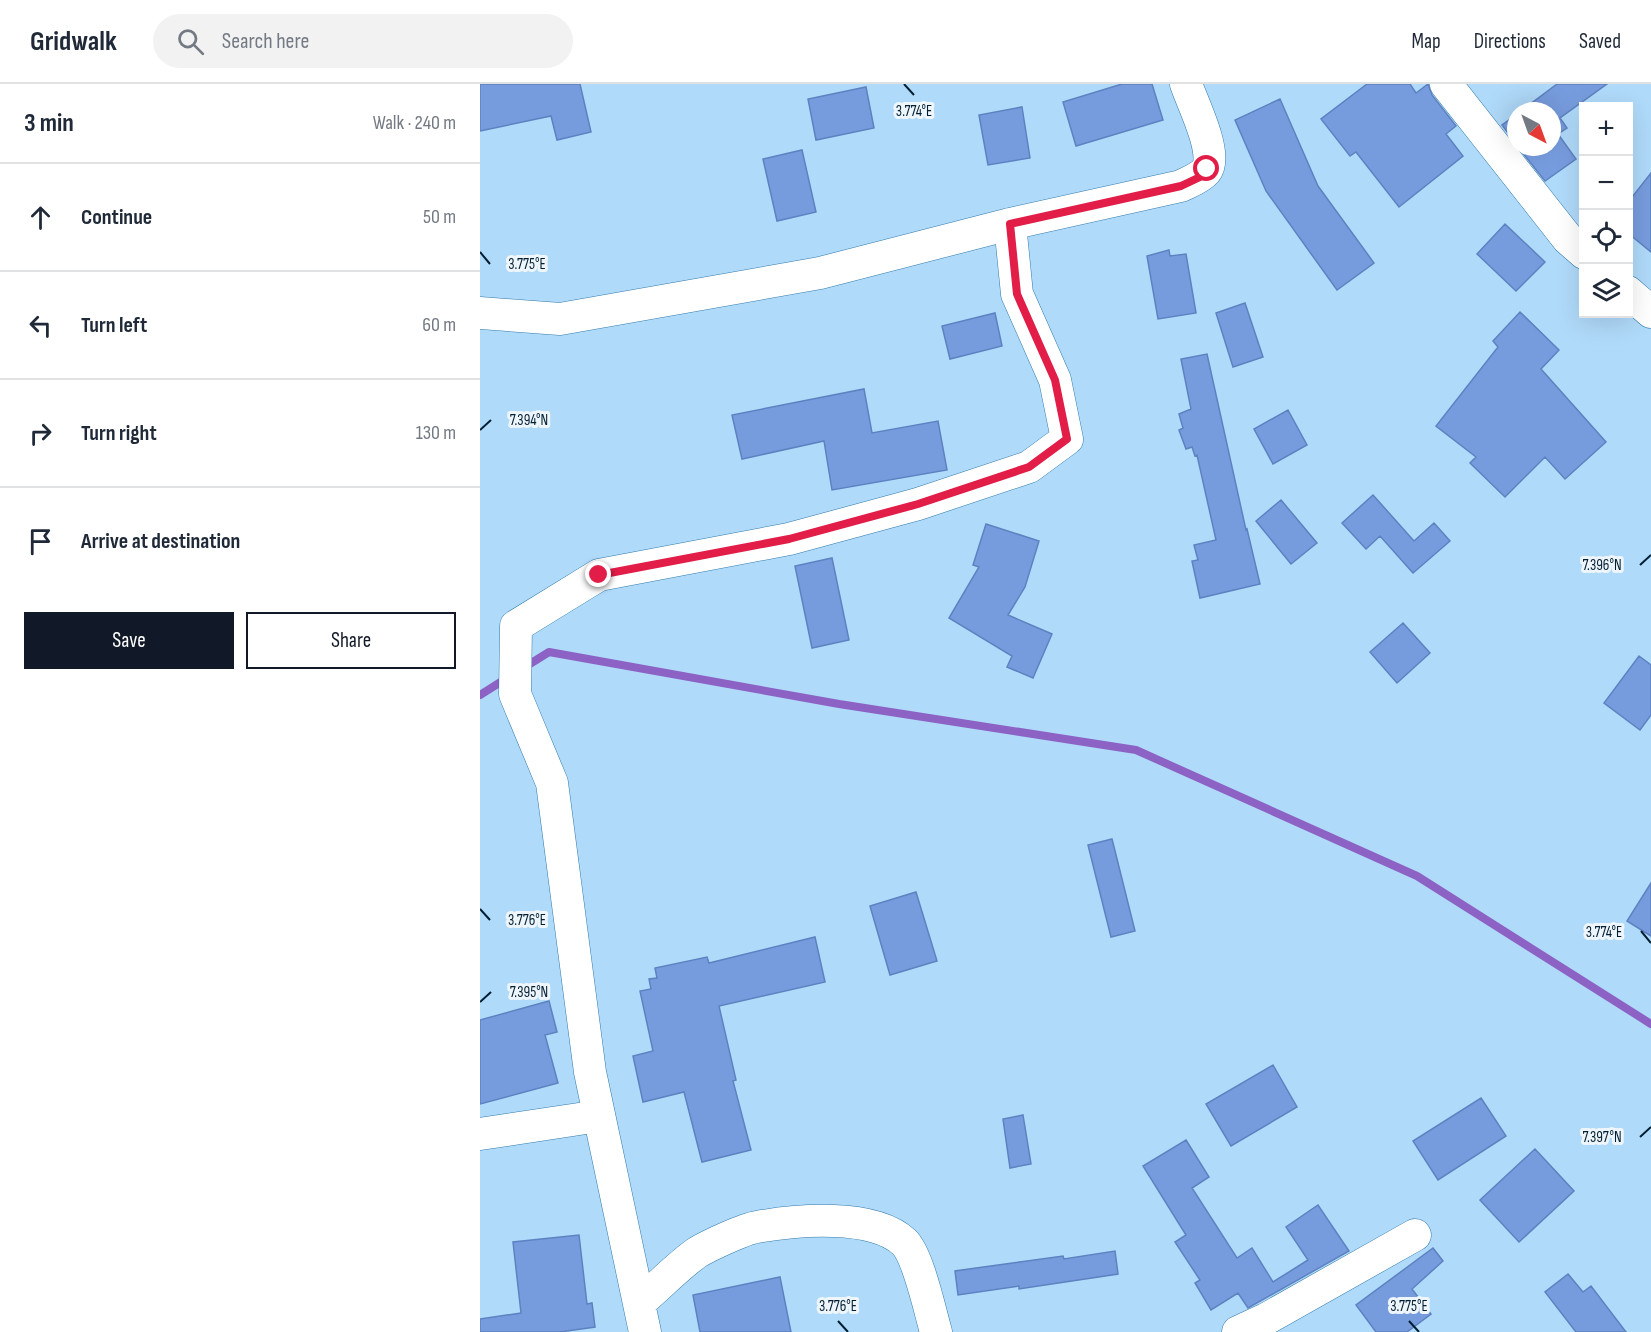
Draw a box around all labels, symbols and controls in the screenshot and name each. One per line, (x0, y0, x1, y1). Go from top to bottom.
search box (153, 14, 573, 68)
text: Gridwalk (30, 25, 117, 58)
icon: search (174, 25, 207, 58)
text: Search here (222, 28, 309, 55)
text: Map (1411, 29, 1441, 54)
text: Directions (1474, 29, 1546, 54)
text: Saved (1579, 29, 1621, 54)
text: 3.774°E (896, 102, 932, 121)
north arrow (1507, 102, 1561, 156)
map controls (1579, 102, 1633, 318)
button: + (1579, 102, 1633, 156)
text: 3 min (24, 108, 74, 139)
text: Walk · 240 m (373, 111, 456, 135)
route start (1193, 155, 1219, 181)
button: − (1579, 156, 1633, 210)
icon: ahead (24, 201, 57, 234)
text: Continue (81, 204, 152, 231)
text: 50 m (423, 205, 456, 229)
button: locate (1579, 210, 1633, 264)
text: 3.775°E (508, 255, 546, 274)
button: layers (1579, 264, 1633, 318)
icon: left (24, 309, 57, 342)
text: Turn left (81, 312, 147, 339)
text: 60 m (422, 313, 456, 337)
text: 7.394°N (510, 411, 548, 430)
icon: right (24, 417, 57, 450)
text: Turn right (81, 420, 157, 447)
text: 130 m (416, 421, 456, 445)
icon: arrive (24, 525, 57, 558)
text: Arrive at destination (81, 528, 240, 555)
text: 7.396°N (1582, 556, 1622, 575)
route end (585, 561, 611, 587)
button: Save (24, 612, 234, 669)
button: Share (246, 612, 456, 669)
text: 3.776°E (508, 911, 546, 930)
text: 3.774°E (1586, 923, 1622, 942)
text: 7.395°N (510, 983, 548, 1002)
text: 7.397°N (1582, 1128, 1622, 1147)
text: 3.776°E (819, 1297, 857, 1316)
text: 3.775°E (1390, 1297, 1428, 1316)

